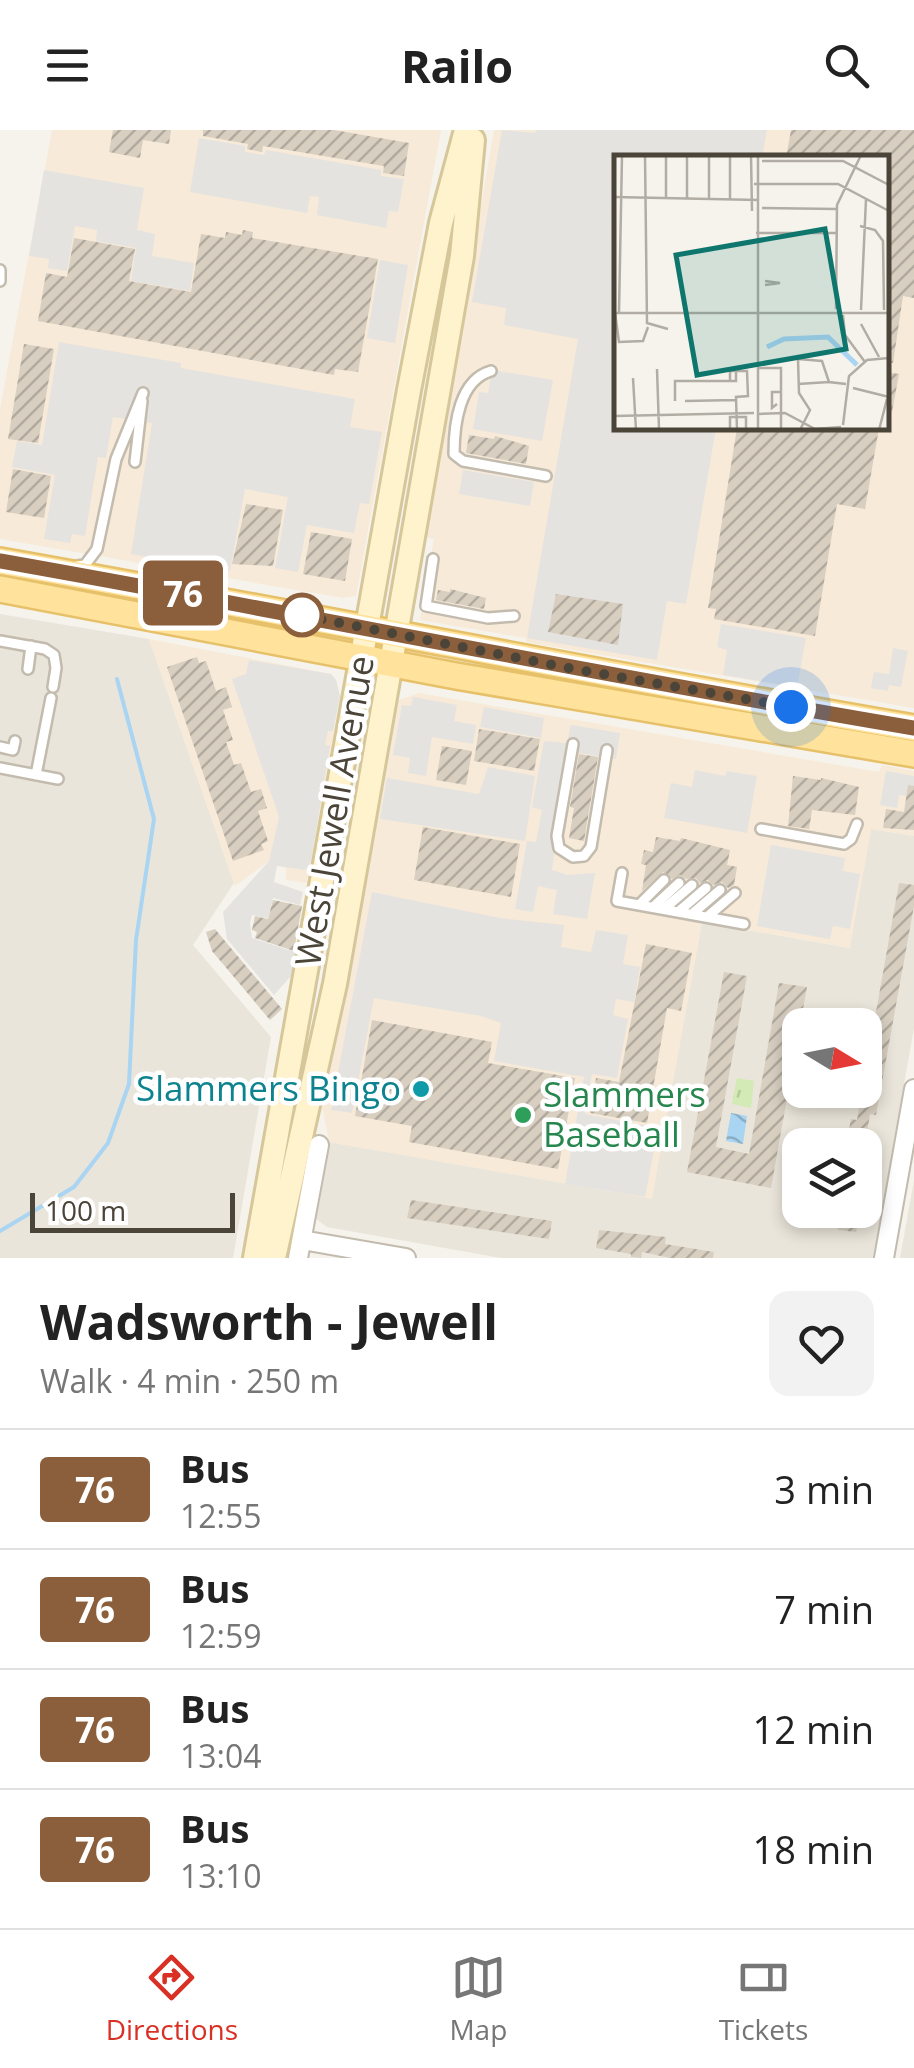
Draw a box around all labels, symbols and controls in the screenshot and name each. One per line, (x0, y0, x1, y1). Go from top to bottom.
text: Railo (401, 35, 513, 96)
icon: menu (40, 38, 95, 93)
icon: search (819, 38, 874, 93)
inset map (614, 155, 889, 430)
line badge: 76 (138, 560, 228, 626)
text: 76 (163, 570, 203, 617)
unlabelled marker (281, 594, 323, 636)
street label: West Jewell Avenue (283, 652, 384, 970)
your location (766, 682, 816, 732)
north arrow (782, 1008, 882, 1108)
map controls (782, 1008, 882, 1228)
place label: Slammers Bingo (136, 1064, 401, 1111)
place label: Slammers Baseball (543, 1070, 706, 1157)
marker: Slammers Bingo (410, 1078, 432, 1100)
marker: Slammers Baseball (512, 1104, 534, 1126)
button: layers (782, 1128, 882, 1228)
scale bar (30, 1188, 235, 1232)
text: 100 m (45, 1191, 126, 1229)
text: Wadsworth - Jewell (40, 1289, 498, 1354)
button: heart (769, 1291, 874, 1396)
text: Walk · 4 min · 250 m (40, 1359, 339, 1402)
text: Bus (180, 1442, 249, 1494)
text: 3 min (774, 1463, 874, 1515)
text: 76 (75, 1466, 115, 1513)
text: 12:55 (180, 1494, 262, 1537)
text: Bus (180, 1562, 249, 1614)
text: 7 min (774, 1583, 874, 1635)
text: 76 (75, 1586, 115, 1633)
text: 12:59 (180, 1614, 262, 1657)
text: Bus (180, 1682, 249, 1734)
text: 12 min (753, 1703, 874, 1755)
text: 76 (75, 1706, 115, 1753)
text: 13:04 (180, 1734, 262, 1777)
text: Bus (180, 1802, 249, 1854)
text: 18 min (753, 1823, 874, 1875)
text: 76 (75, 1826, 115, 1873)
text: 13:10 (180, 1854, 262, 1897)
tab: Directions (106, 1950, 238, 2048)
tab: Map (449, 1950, 507, 2048)
tab: Tickets (719, 1950, 808, 2048)

